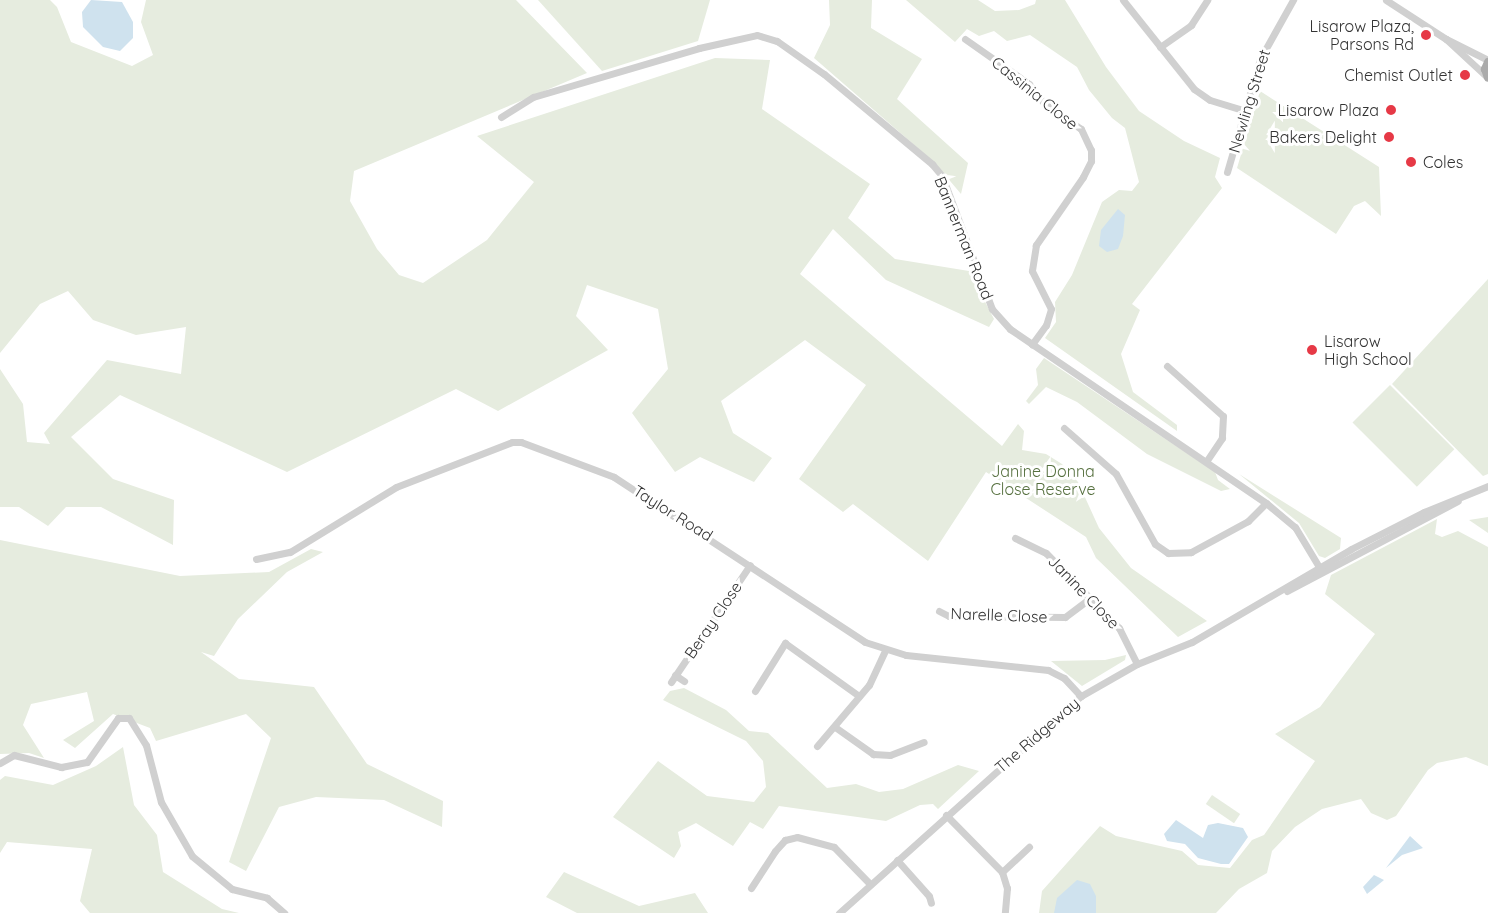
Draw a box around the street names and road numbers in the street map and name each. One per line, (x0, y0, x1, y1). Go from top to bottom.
street label: Newling Street (1224, 47, 1274, 155)
street label: Cassinia Close (988, 52, 1082, 134)
street label: Bannerman Road (930, 173, 998, 303)
street label: Taylor Road (630, 481, 716, 545)
street label: Janine Close (1044, 551, 1124, 633)
street label: Beray Close (680, 578, 746, 662)
street label: Narelle Close (950, 604, 1048, 626)
street label: The Ridgeway (991, 693, 1083, 777)

